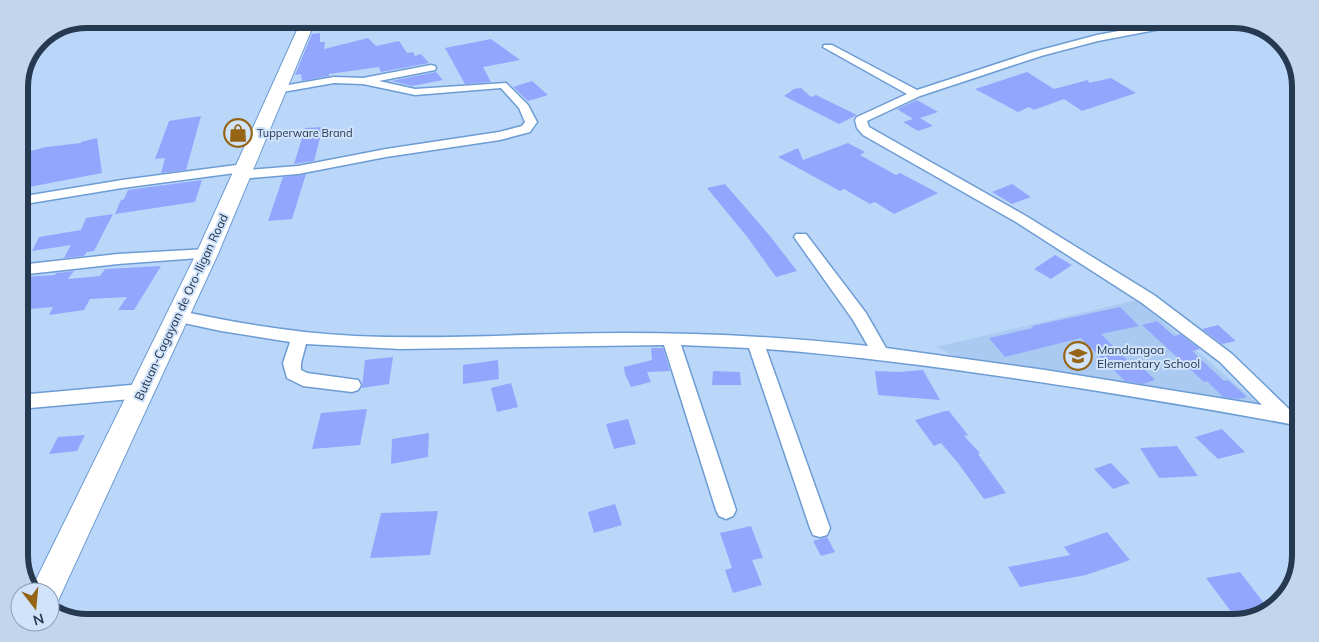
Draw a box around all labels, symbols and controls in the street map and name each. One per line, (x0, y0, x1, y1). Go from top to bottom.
shop icon: Tupperware Brand (223, 118, 253, 148)
place label: Tupperware Brand (257, 126, 353, 140)
street label: Butuan-Cagayan de Oro-Iligan Road (131, 211, 231, 403)
school or university icon: Mandangoa Elementary School (1063, 341, 1093, 371)
place label: Mandangoa Elementary School (1097, 342, 1200, 371)
north arrow (10, 582, 60, 632)
text: N (31, 609, 46, 630)

